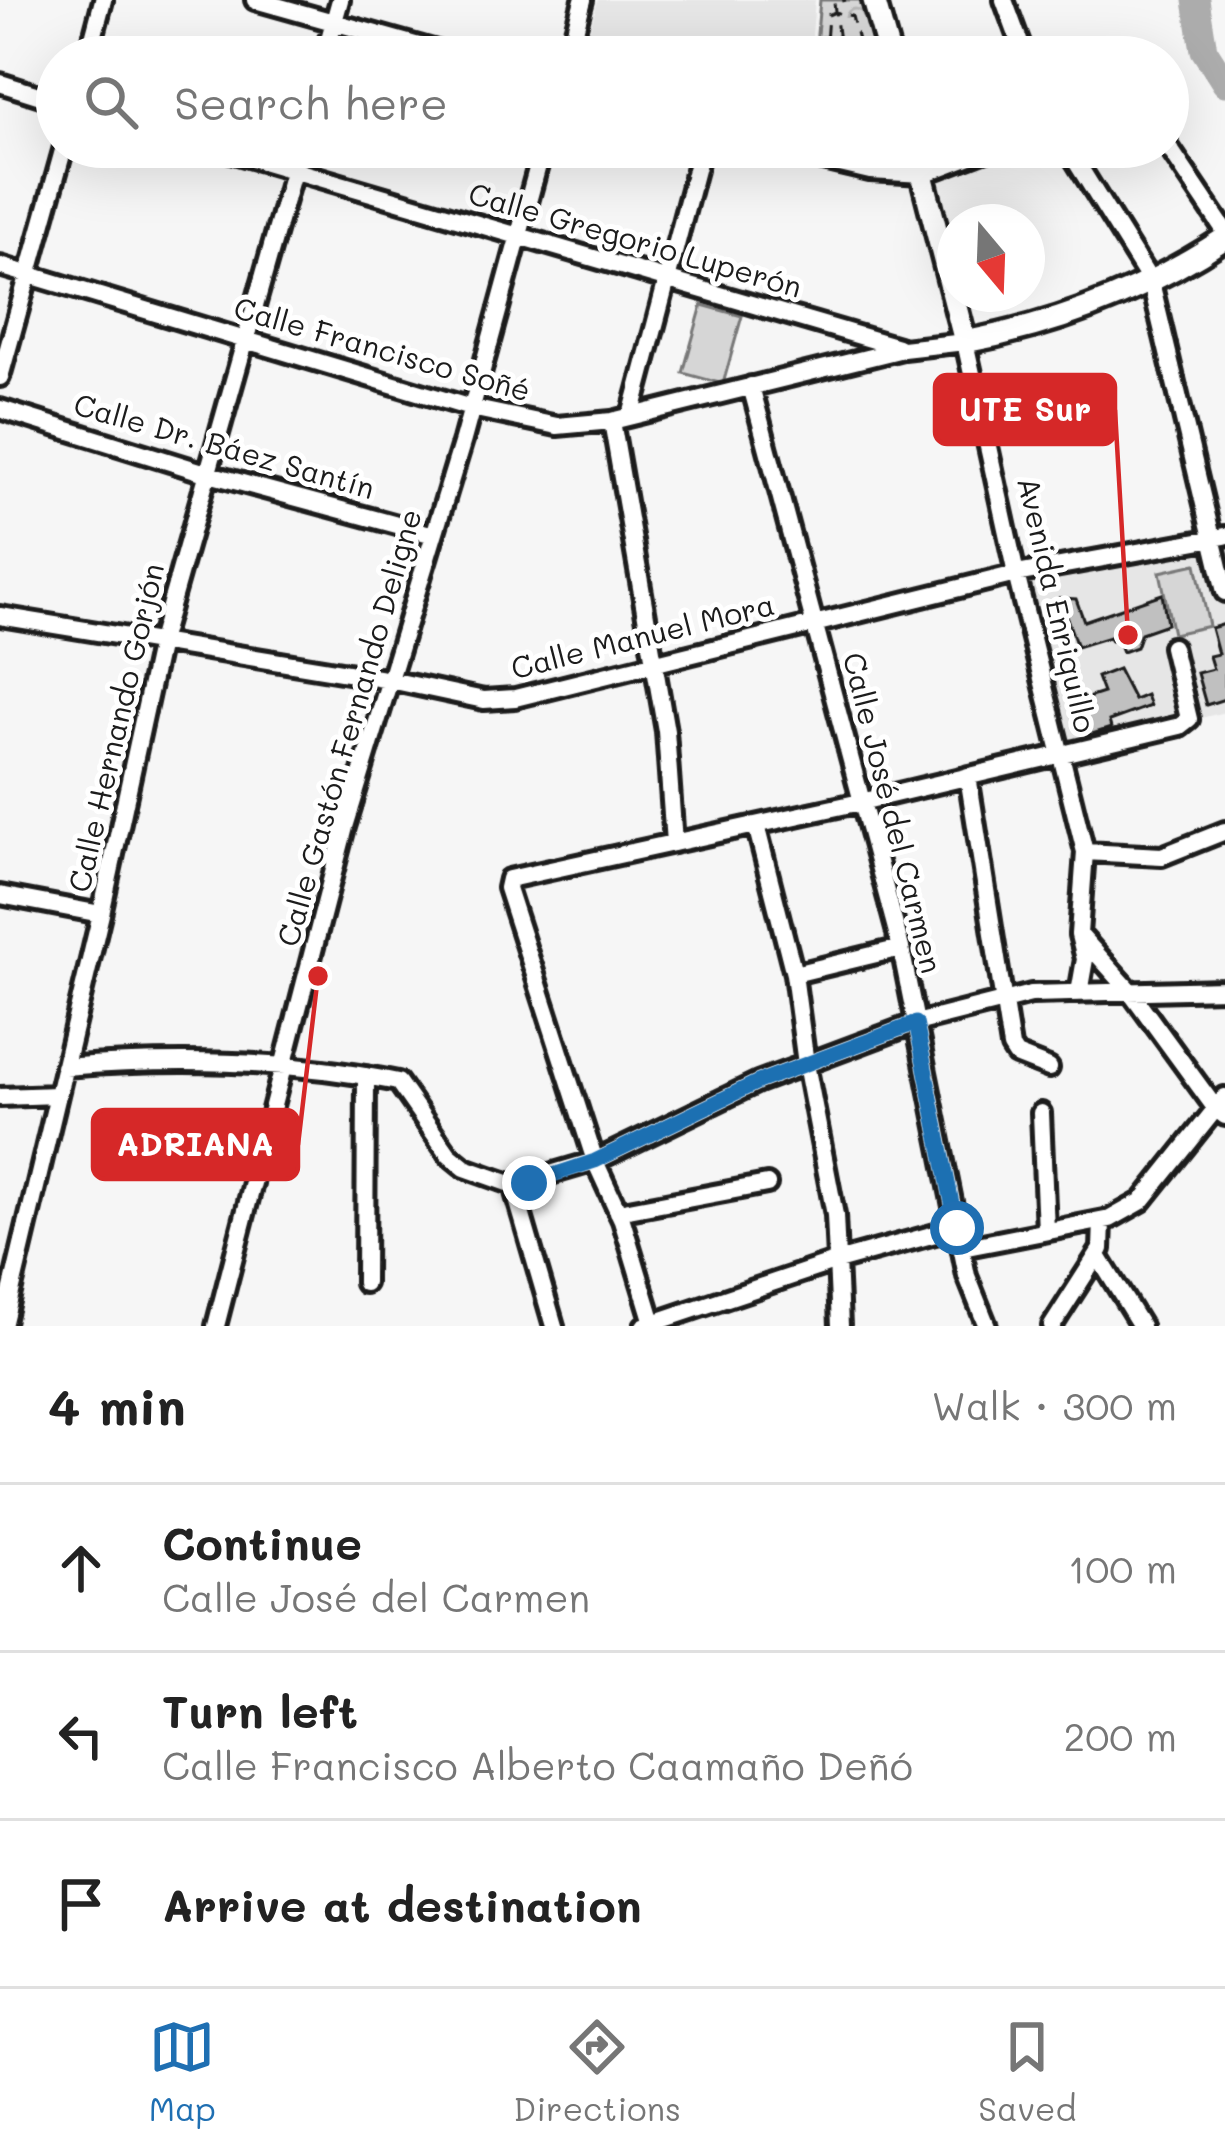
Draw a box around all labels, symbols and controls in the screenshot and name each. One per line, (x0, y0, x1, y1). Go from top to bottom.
search box (36, 36, 1189, 168)
icon: search (78, 69, 144, 135)
text: Search here (174, 73, 448, 131)
street label: Calle Gregorio Luperón (464, 172, 807, 306)
north arrow (937, 204, 1045, 312)
street label: Calle Francisco Soñé (230, 287, 536, 410)
callout: UTE Sur (935, 375, 1115, 444)
street label: Calle Dr. Báez Santín (70, 383, 380, 507)
text: UTE Sur (959, 386, 1091, 429)
street label: Avenida Enriquillo (1009, 473, 1107, 736)
street label: Calle Gastón Fernando Deligne (266, 504, 430, 951)
street label: Calle Hernando Gorjón (58, 559, 172, 896)
street label: Calle Manuel Mora (507, 583, 778, 687)
street label: Calle José del Carmen (835, 648, 953, 977)
callout: ADRIANA (93, 1110, 298, 1179)
text: ADRIANA (116, 1121, 274, 1164)
route end (502, 1156, 556, 1210)
route start (930, 1201, 984, 1255)
text: 4 min (48, 1371, 186, 1438)
text: Walk · 300 m (931, 1379, 1177, 1430)
text: Continue (162, 1513, 362, 1571)
icon: ahead (48, 1535, 114, 1601)
text: 100 m (1068, 1542, 1177, 1593)
text: Calle José del Carmen (162, 1571, 590, 1622)
text: Turn left (162, 1681, 358, 1739)
icon: left (48, 1703, 114, 1769)
text: 200 m (1064, 1710, 1177, 1761)
text: Calle Francisco Alberto Caamaño Deñó (162, 1739, 913, 1790)
icon: arrive (48, 1871, 114, 1937)
text: Arrive at destination (162, 1875, 642, 1933)
tab: Map (149, 2014, 216, 2129)
tab: Directions (513, 2014, 681, 2129)
tab: Saved (978, 2014, 1076, 2129)

